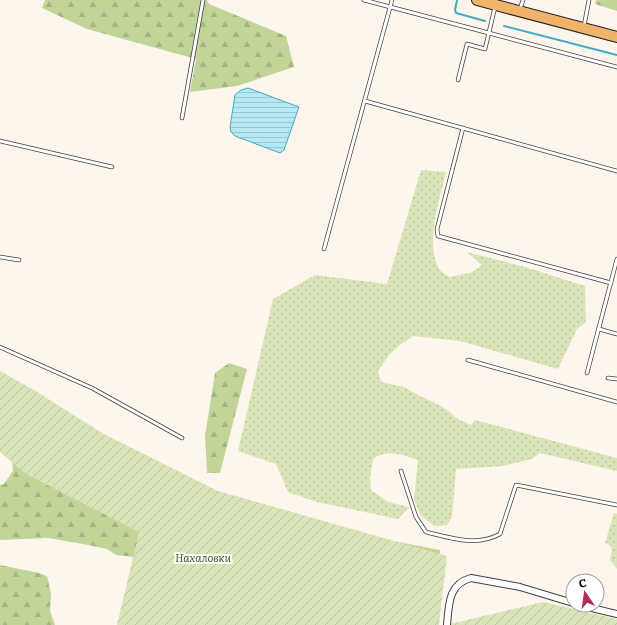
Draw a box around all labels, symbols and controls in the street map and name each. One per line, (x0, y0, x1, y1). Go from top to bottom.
park label: Нахаловки (175, 549, 232, 565)
north arrow (565, 573, 605, 613)
text: С (577, 574, 588, 591)

